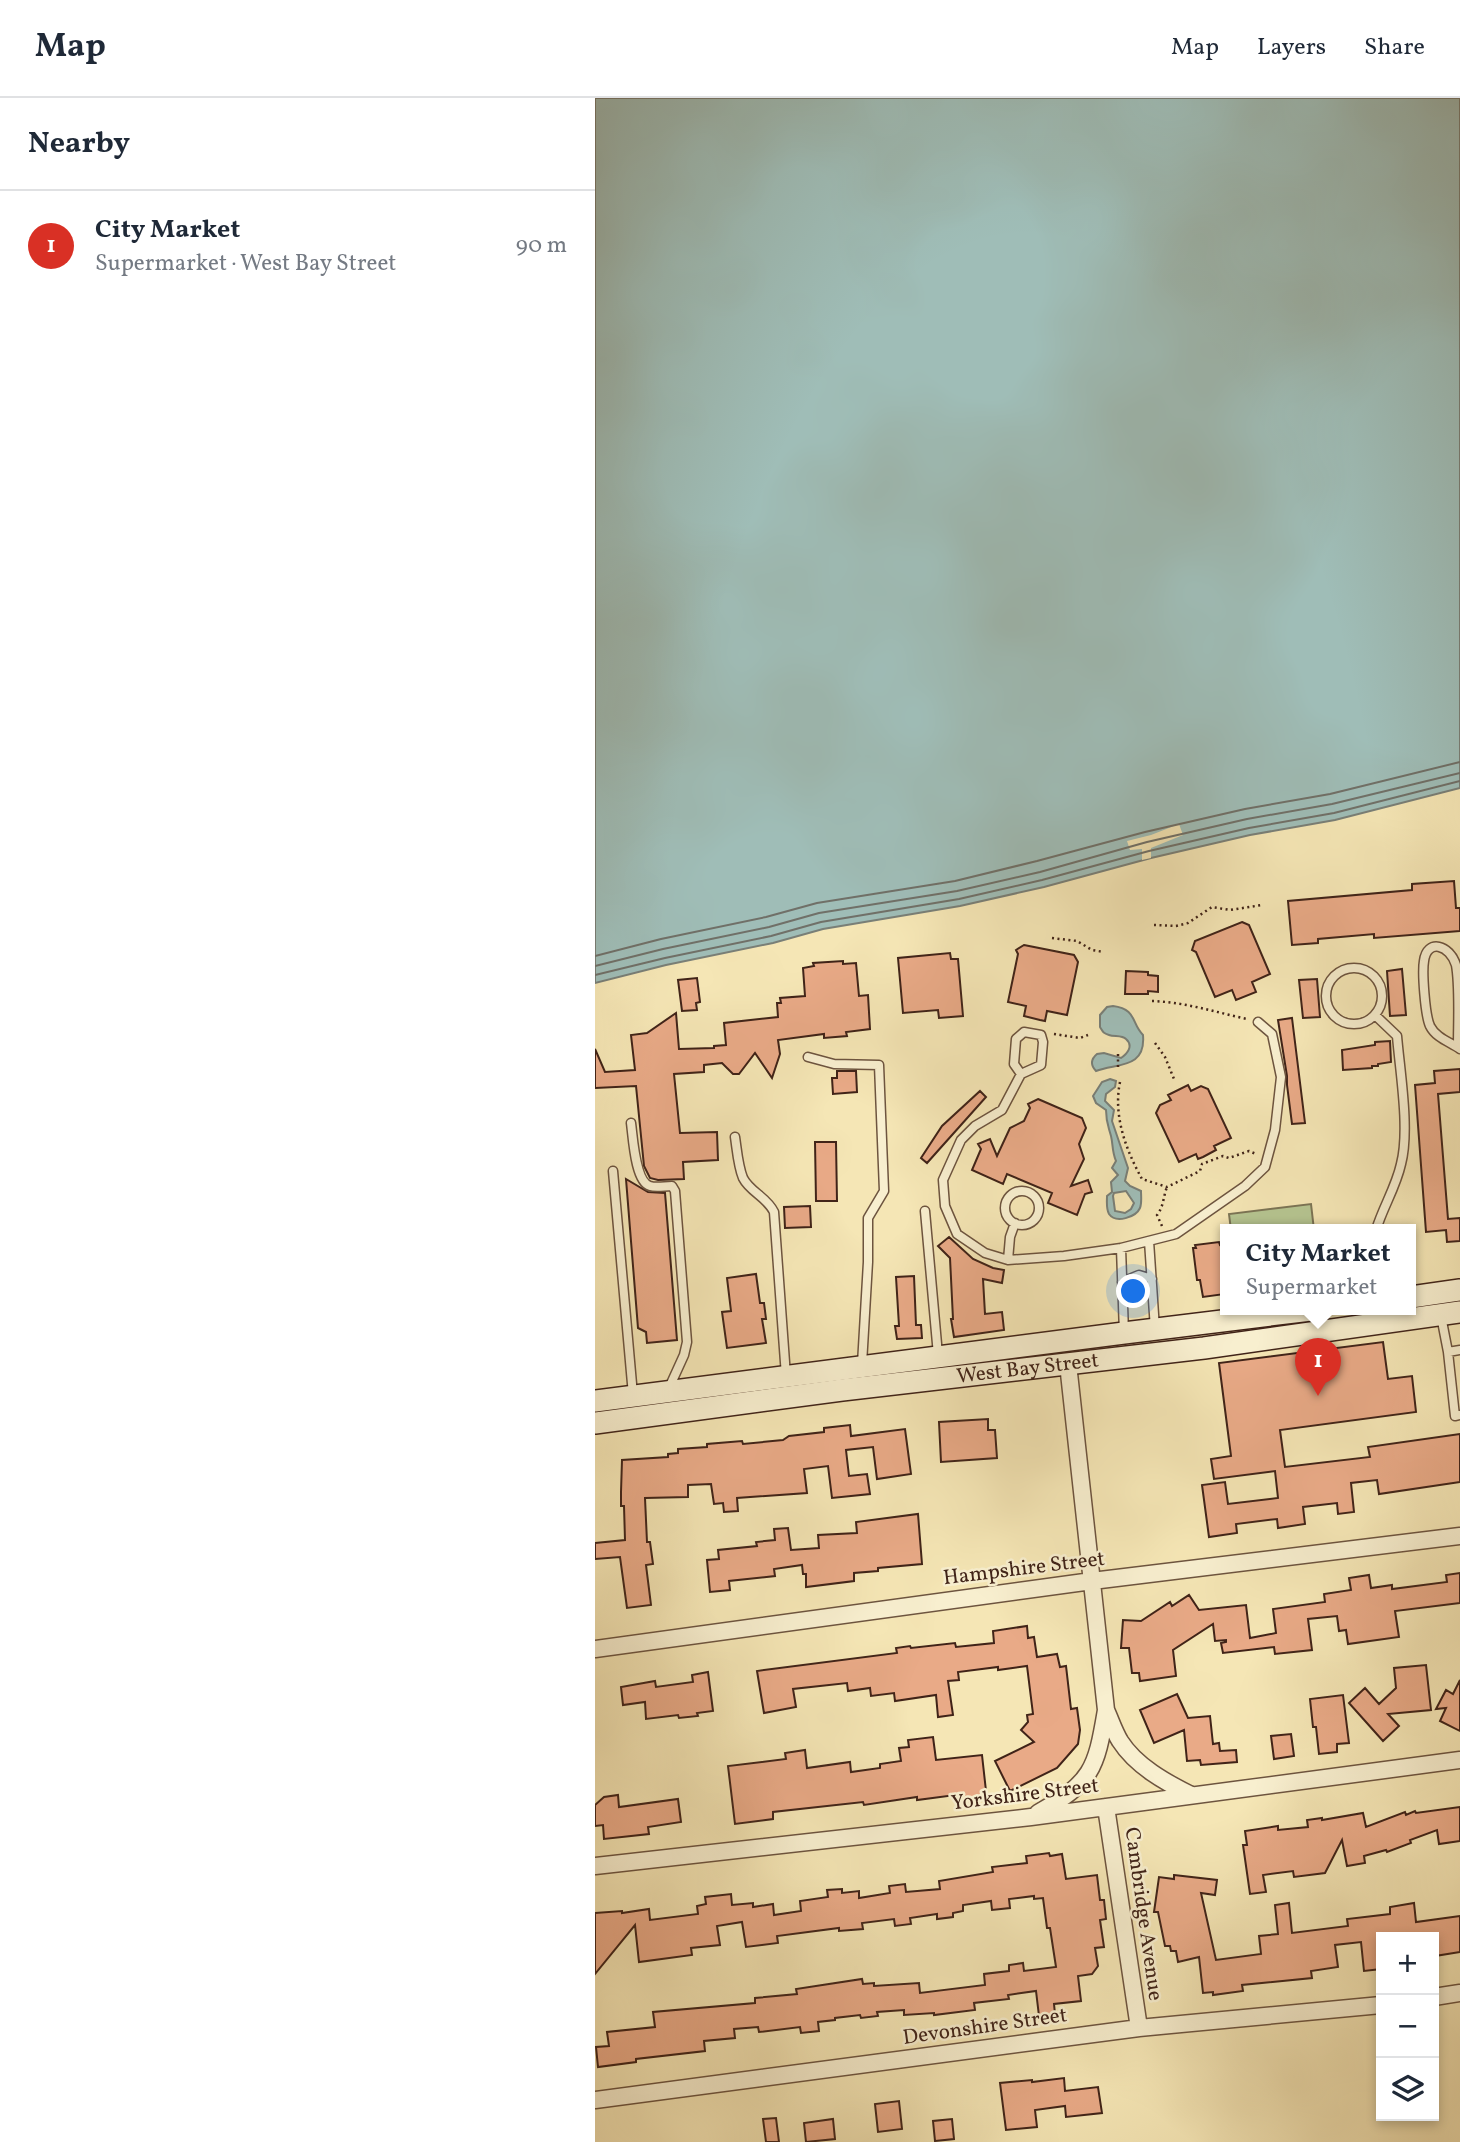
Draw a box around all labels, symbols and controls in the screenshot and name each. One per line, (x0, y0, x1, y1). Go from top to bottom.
text: Map (35, 25, 106, 71)
text: Map (1171, 31, 1219, 65)
text: Layers (1257, 31, 1326, 65)
text: Share (1364, 31, 1425, 65)
text: Nearby (28, 123, 130, 165)
text: City Market (95, 212, 240, 248)
text: 1 (46, 230, 56, 262)
text: 90 m (516, 230, 567, 262)
text: Supermarket · West Bay Street (95, 248, 396, 280)
popup (1220, 1224, 1416, 1315)
text: City Market (1245, 1236, 1391, 1272)
text: Supermarket (1245, 1272, 1377, 1304)
your location (1116, 1274, 1150, 1308)
pin: 1 (1295, 1338, 1341, 1396)
street label: West Bay Street (955, 1346, 1100, 1391)
street label: Hampshire Street (941, 1545, 1107, 1593)
street label: Yorkshire Street (949, 1772, 1101, 1818)
street label: Cambridge Avenue (1116, 1825, 1170, 2003)
map controls (1376, 1932, 1439, 2121)
button: + (1376, 1932, 1439, 1995)
button: − (1376, 1995, 1439, 2058)
street label: Devonshire Street (901, 2001, 1069, 2053)
button: layers (1376, 2058, 1439, 2121)

